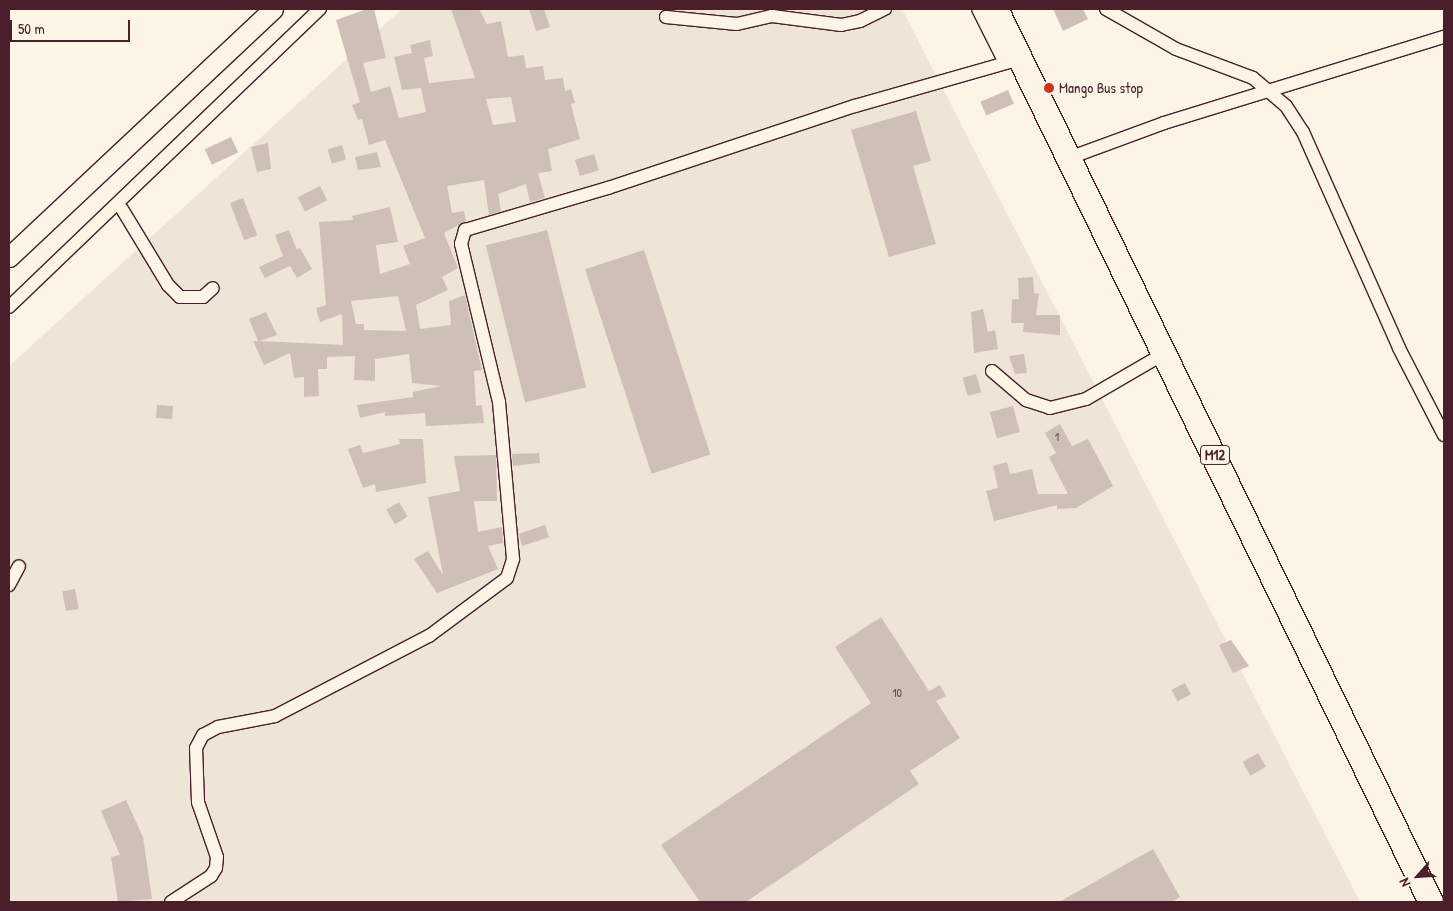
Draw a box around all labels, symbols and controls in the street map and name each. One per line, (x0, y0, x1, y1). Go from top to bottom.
scale bar (12, 10, 132, 42)
text: 50 m (18, 18, 45, 39)
place label: Mango Bus stop (1059, 79, 1143, 97)
marker: Mango Bus stop (1043, 82, 1055, 94)
house number: 1 (1055, 430, 1059, 444)
road number: M12 (1200, 444, 1230, 466)
house number: 10 (892, 686, 902, 700)
north arrow (1393, 851, 1443, 901)
text: N (1394, 875, 1414, 890)

